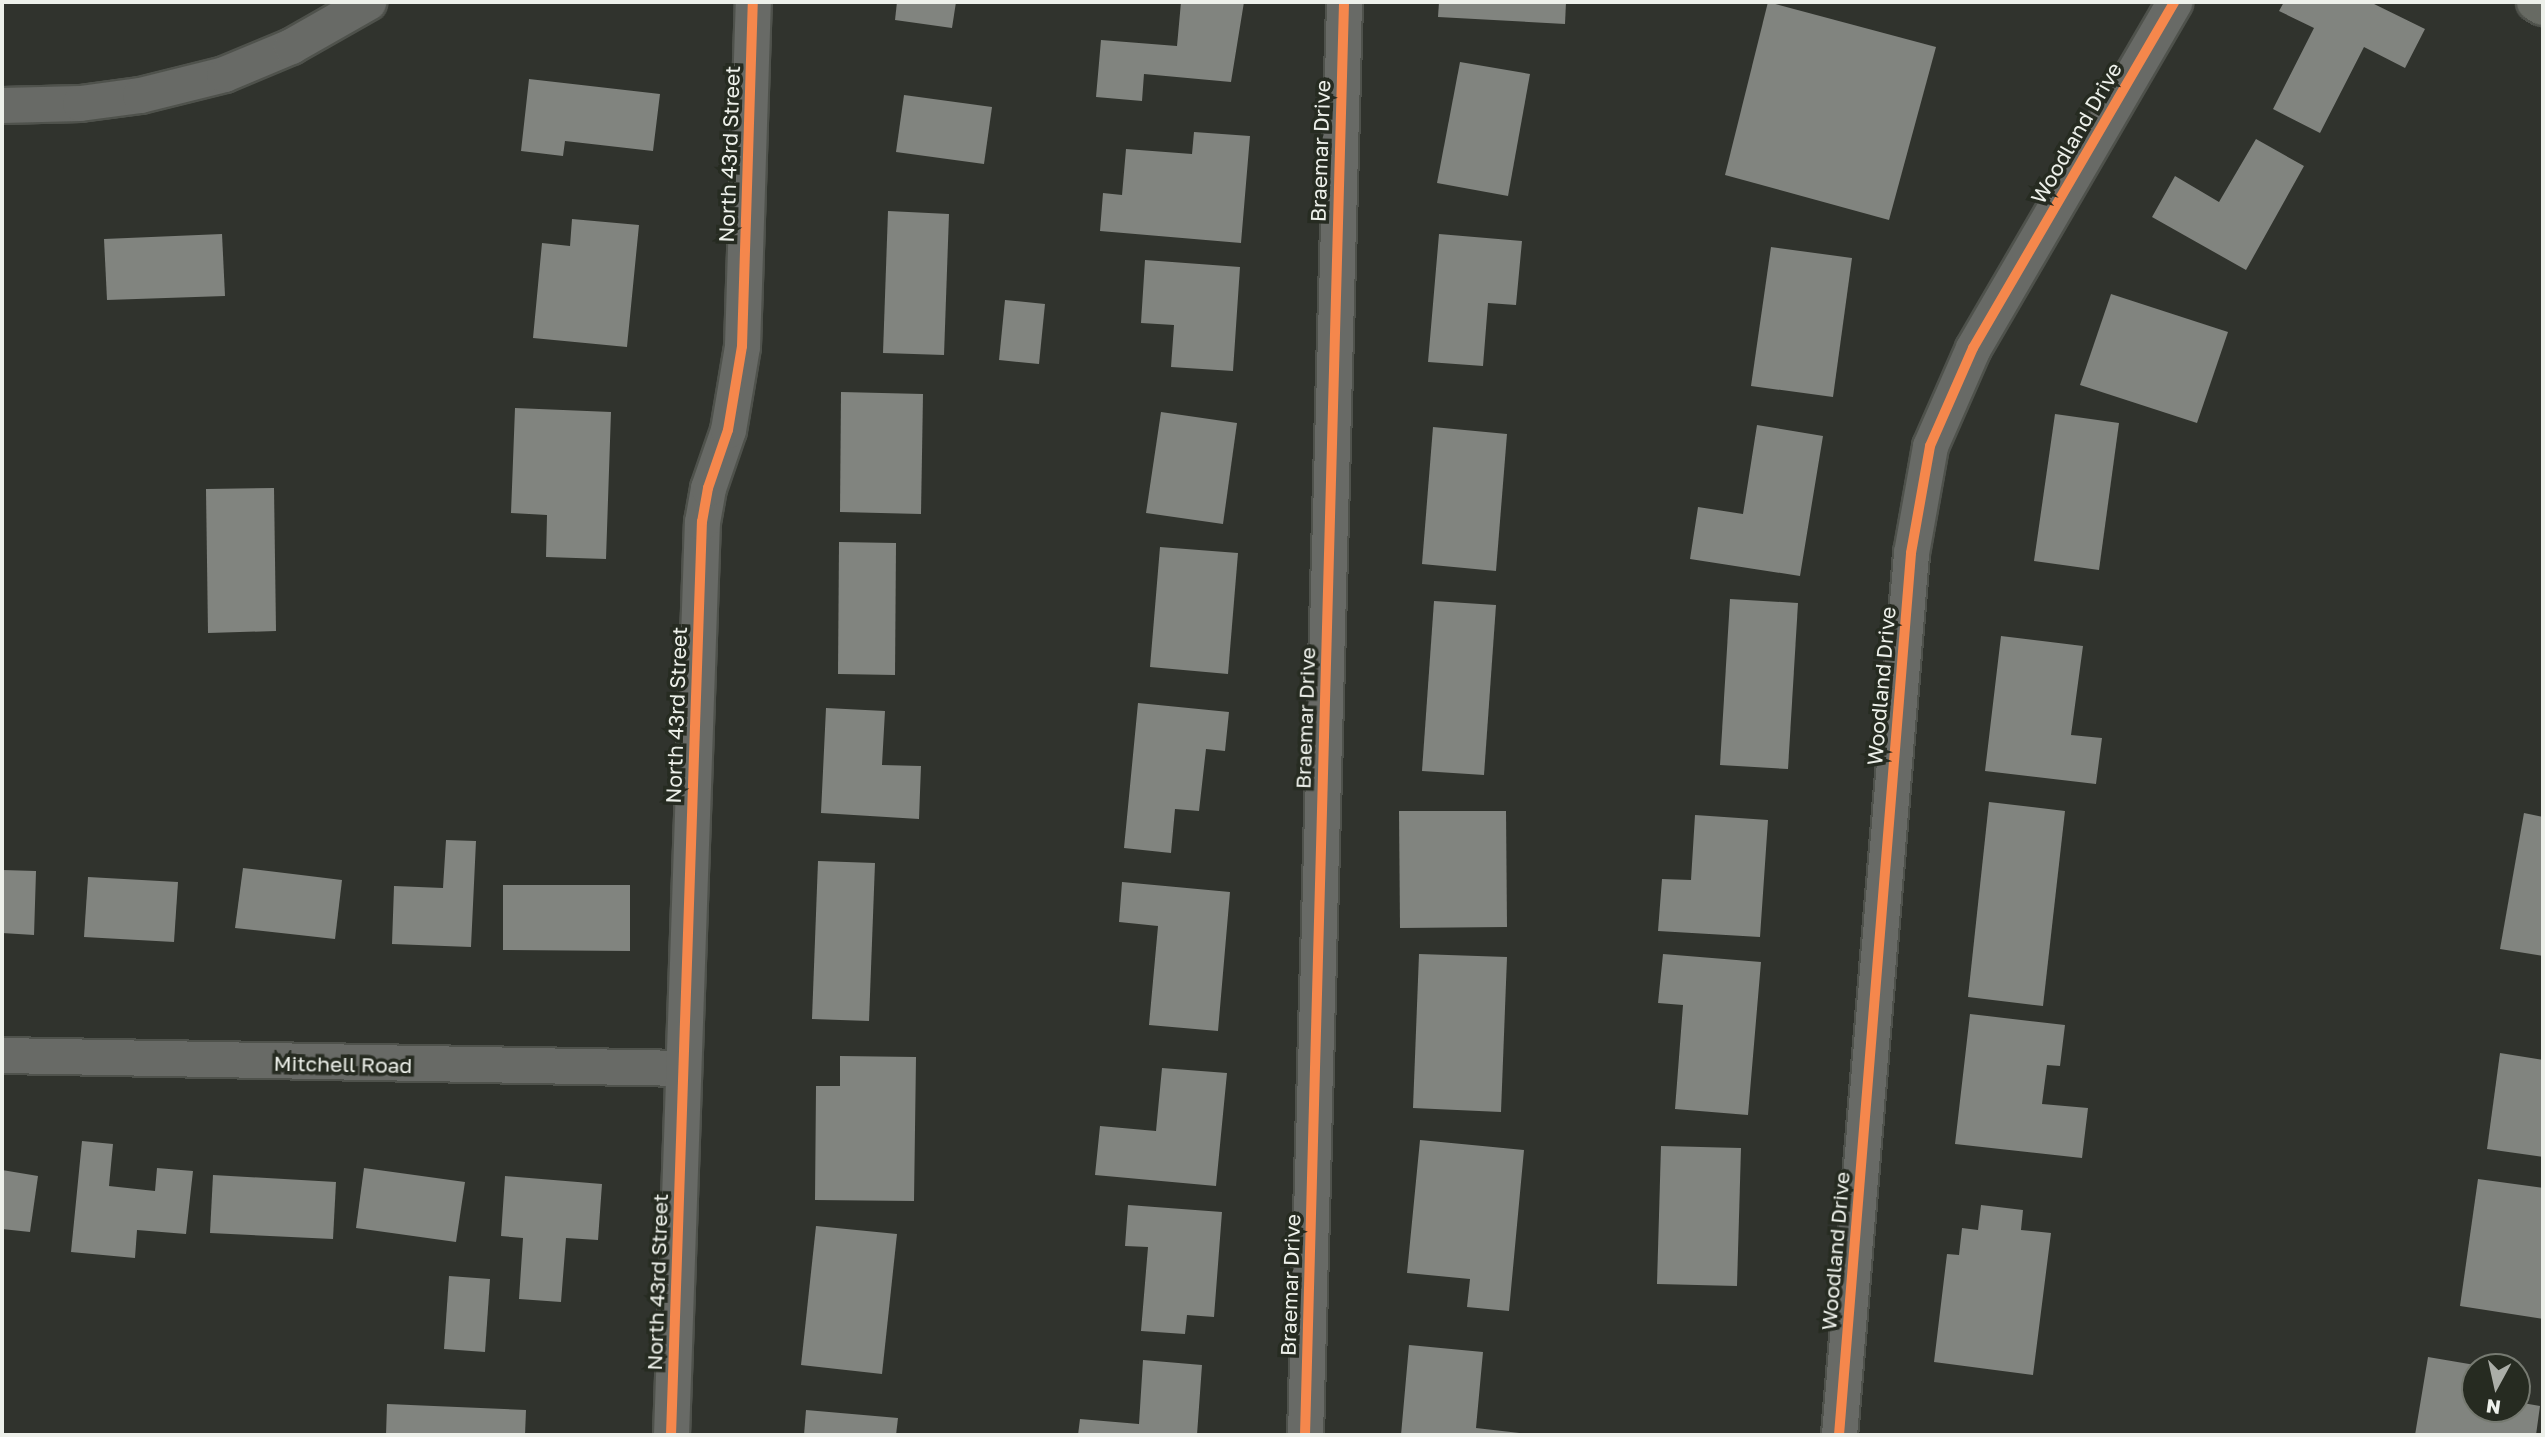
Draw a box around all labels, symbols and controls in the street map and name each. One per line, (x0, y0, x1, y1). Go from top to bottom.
street label: Woodland Drive (2025, 58, 2127, 208)
street label: North 43rd Street (713, 65, 745, 243)
street label: Braemar Drive (1305, 80, 1335, 222)
street label: Woodland Drive (1862, 606, 1900, 766)
street label: North 43rd Street (660, 626, 692, 804)
street label: Braemar Drive (1290, 647, 1320, 789)
street label: Mitchell Road (273, 1050, 413, 1078)
street label: Woodland Drive (1816, 1171, 1854, 1331)
street label: North 43rd Street (641, 1193, 673, 1371)
street label: Braemar Drive (1275, 1214, 1305, 1356)
north arrow (2461, 1353, 2531, 1423)
text: N (2485, 1395, 2502, 1420)

